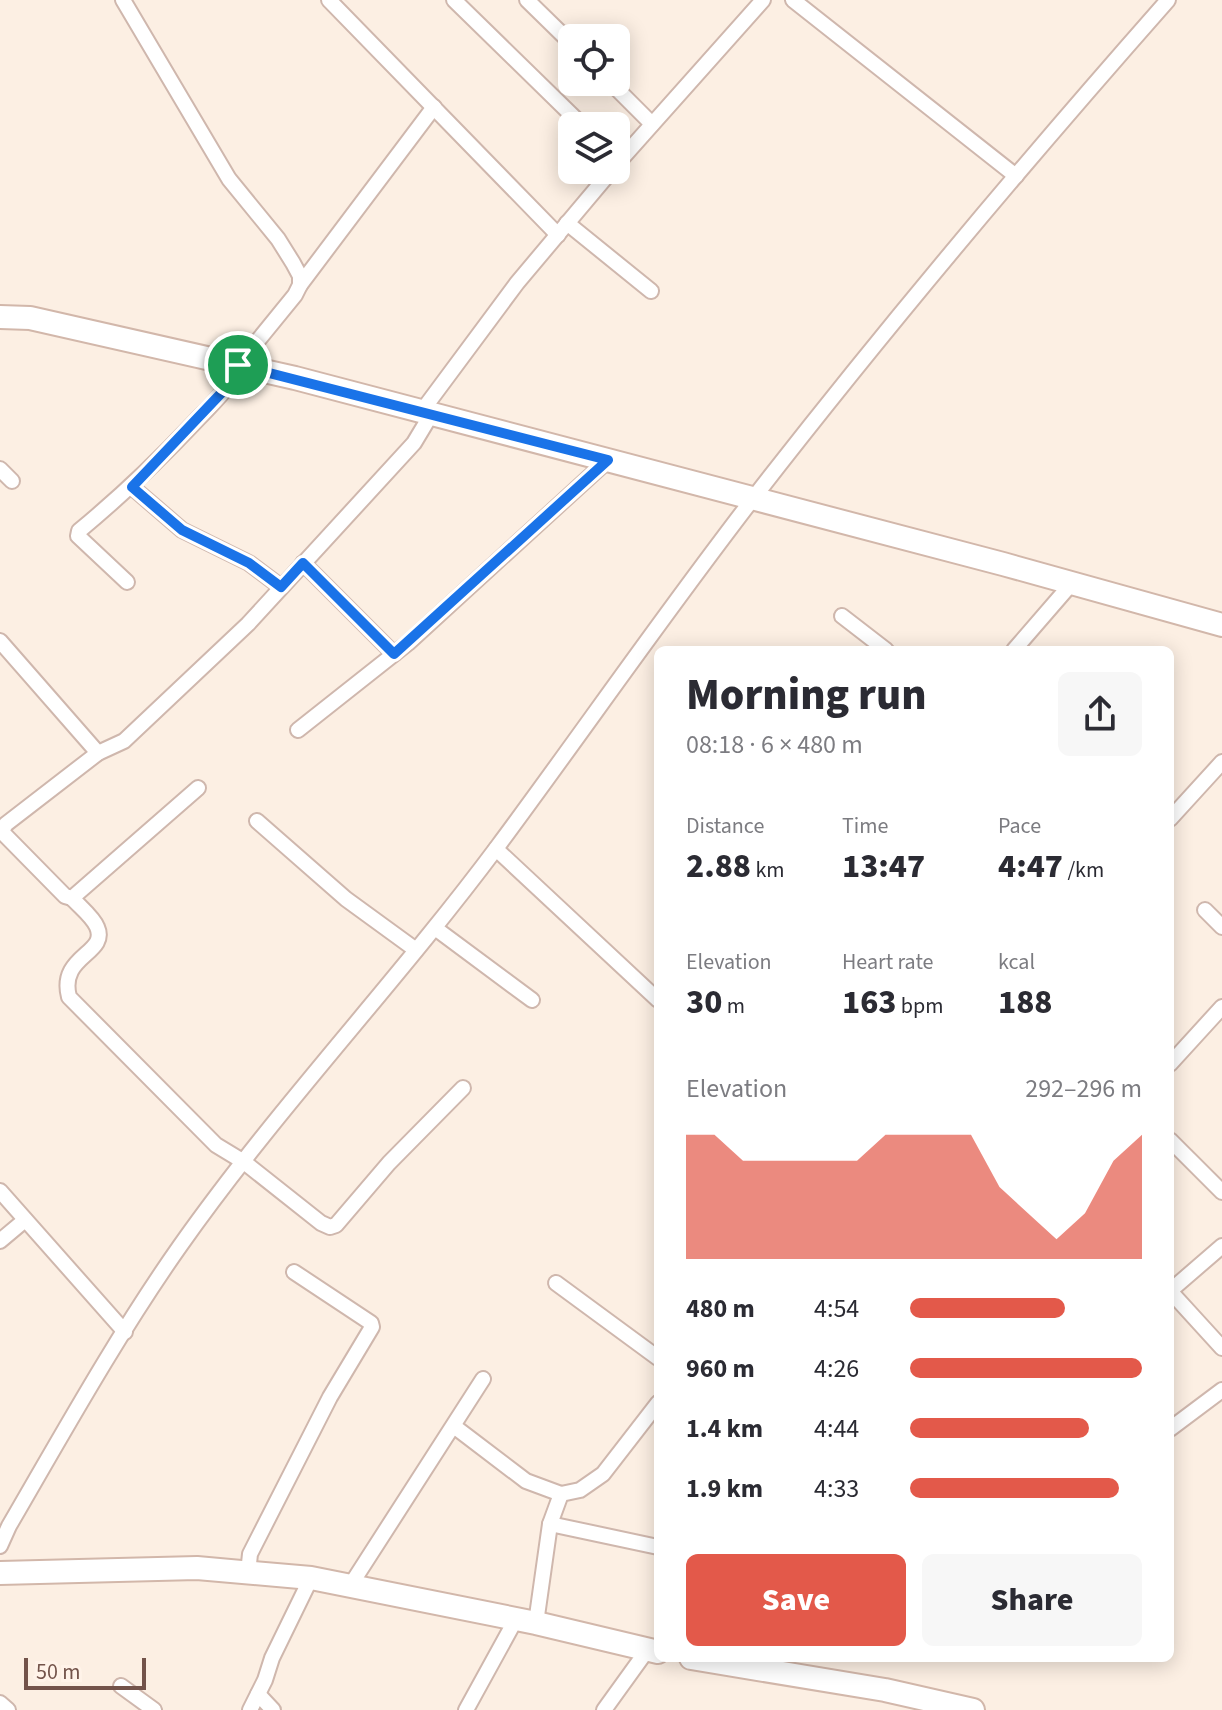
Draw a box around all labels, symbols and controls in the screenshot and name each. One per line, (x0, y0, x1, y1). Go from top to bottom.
map controls (558, 24, 630, 184)
button: locate (558, 24, 630, 96)
button: layers (558, 112, 630, 184)
pin (204, 331, 272, 399)
icon: arrive (216, 343, 260, 387)
text: Morning run (686, 664, 927, 727)
button: share (1058, 672, 1142, 756)
text: 08:18 · 6 × 480 m (686, 726, 863, 763)
text: Distance (686, 810, 764, 842)
text: Time (842, 810, 888, 842)
text: Pace (998, 810, 1041, 842)
text: 2.88 (686, 842, 751, 891)
text: 13:47 (842, 842, 925, 891)
text: 4:47 (998, 842, 1063, 891)
text: km (751, 854, 785, 886)
text: /km (1063, 854, 1104, 886)
text: Elevation (686, 946, 772, 978)
text: Heart rate (842, 946, 933, 978)
text: kcal (998, 946, 1035, 978)
text: 30 (686, 978, 722, 1027)
text: 163 (842, 978, 896, 1027)
text: 188 (998, 978, 1052, 1027)
text: m (722, 990, 745, 1022)
text: bpm (896, 990, 943, 1022)
text: Elevation (686, 1070, 787, 1107)
text: 292–296 m (1025, 1070, 1142, 1107)
text: 480 m (686, 1290, 755, 1327)
text: 4:54 (814, 1290, 859, 1327)
text: 960 m (686, 1350, 755, 1387)
text: 4:26 (814, 1350, 859, 1387)
text: 1.4 km (686, 1410, 763, 1447)
text: 4:44 (814, 1410, 859, 1447)
text: 1.9 km (686, 1470, 763, 1507)
text: 4:33 (814, 1470, 859, 1507)
button: Save (686, 1554, 906, 1646)
button: Share (922, 1554, 1142, 1646)
scale bar (24, 1654, 146, 1690)
text: 50 m (36, 1656, 81, 1688)

